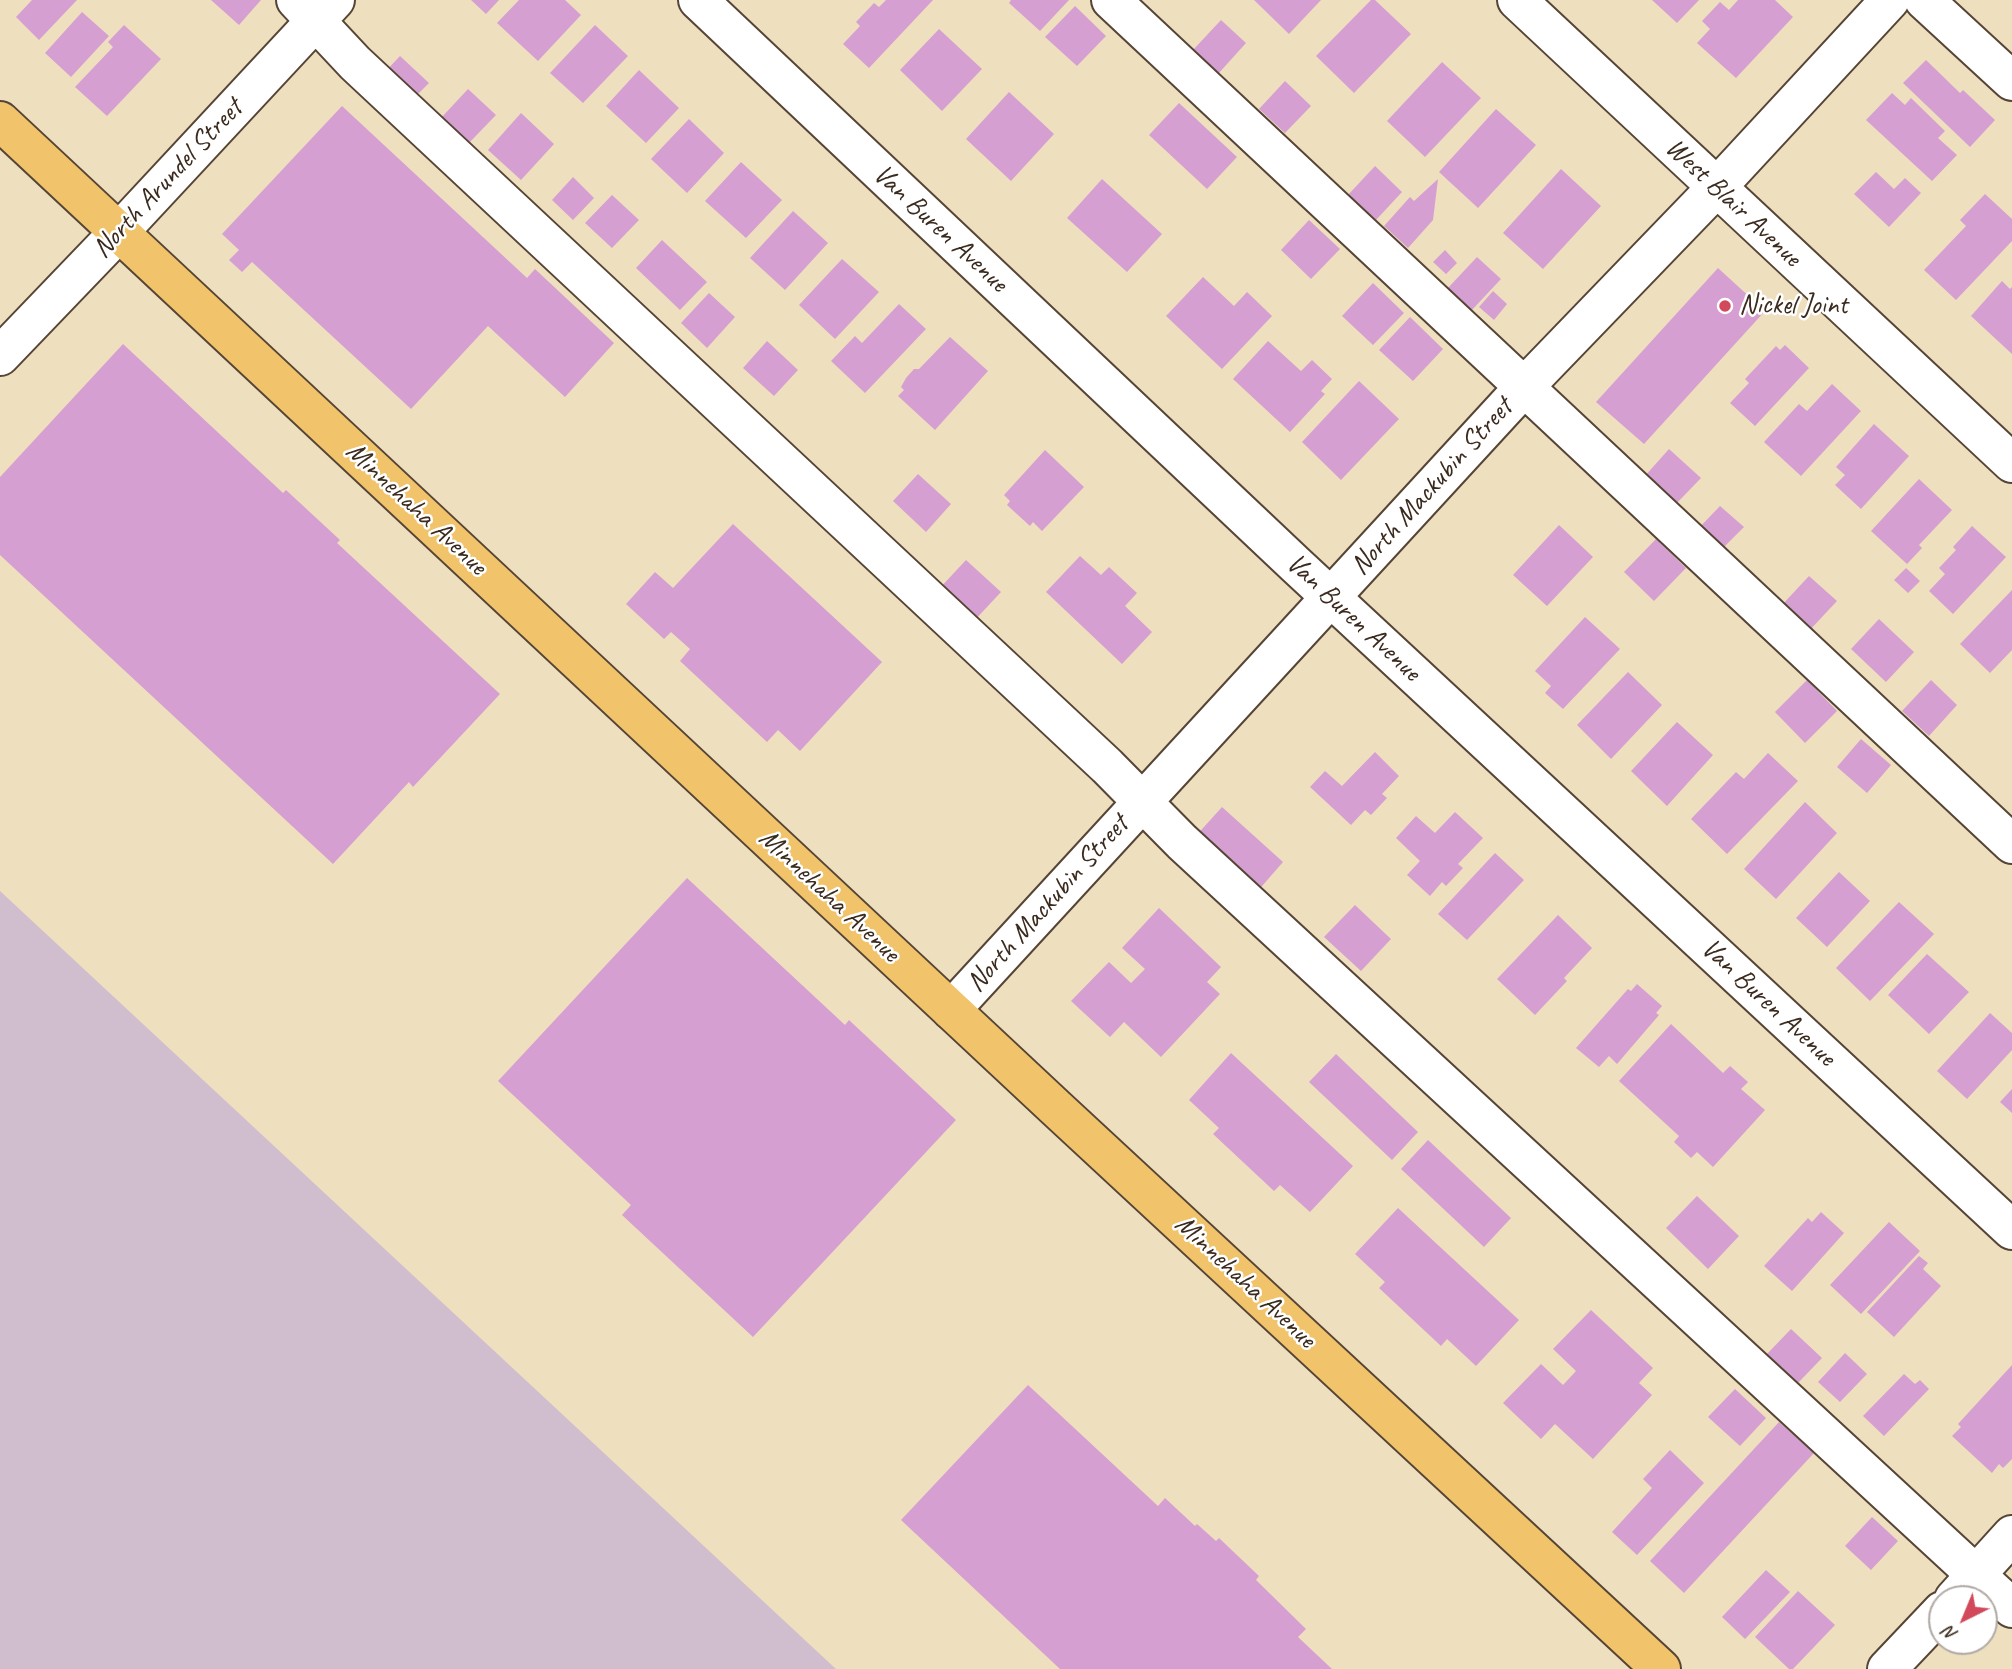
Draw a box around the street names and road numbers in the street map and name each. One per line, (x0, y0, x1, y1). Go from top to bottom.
street label: North Arundel Street (86, 93, 250, 265)
street label: West Blair Avenue (1658, 132, 1808, 274)
street label: Van Buren Avenue (866, 158, 1014, 300)
street label: North Mackubin Street (1344, 392, 1520, 582)
street label: Minnehaha Avenue (339, 435, 493, 583)
street label: Van Buren Avenue (1279, 547, 1427, 689)
street label: North Mackubin Street (960, 809, 1136, 999)
street label: Minnehaha Avenue (752, 822, 906, 970)
street label: Van Buren Avenue (1694, 932, 1842, 1074)
street label: Minnehaha Avenue (1168, 1208, 1322, 1356)

